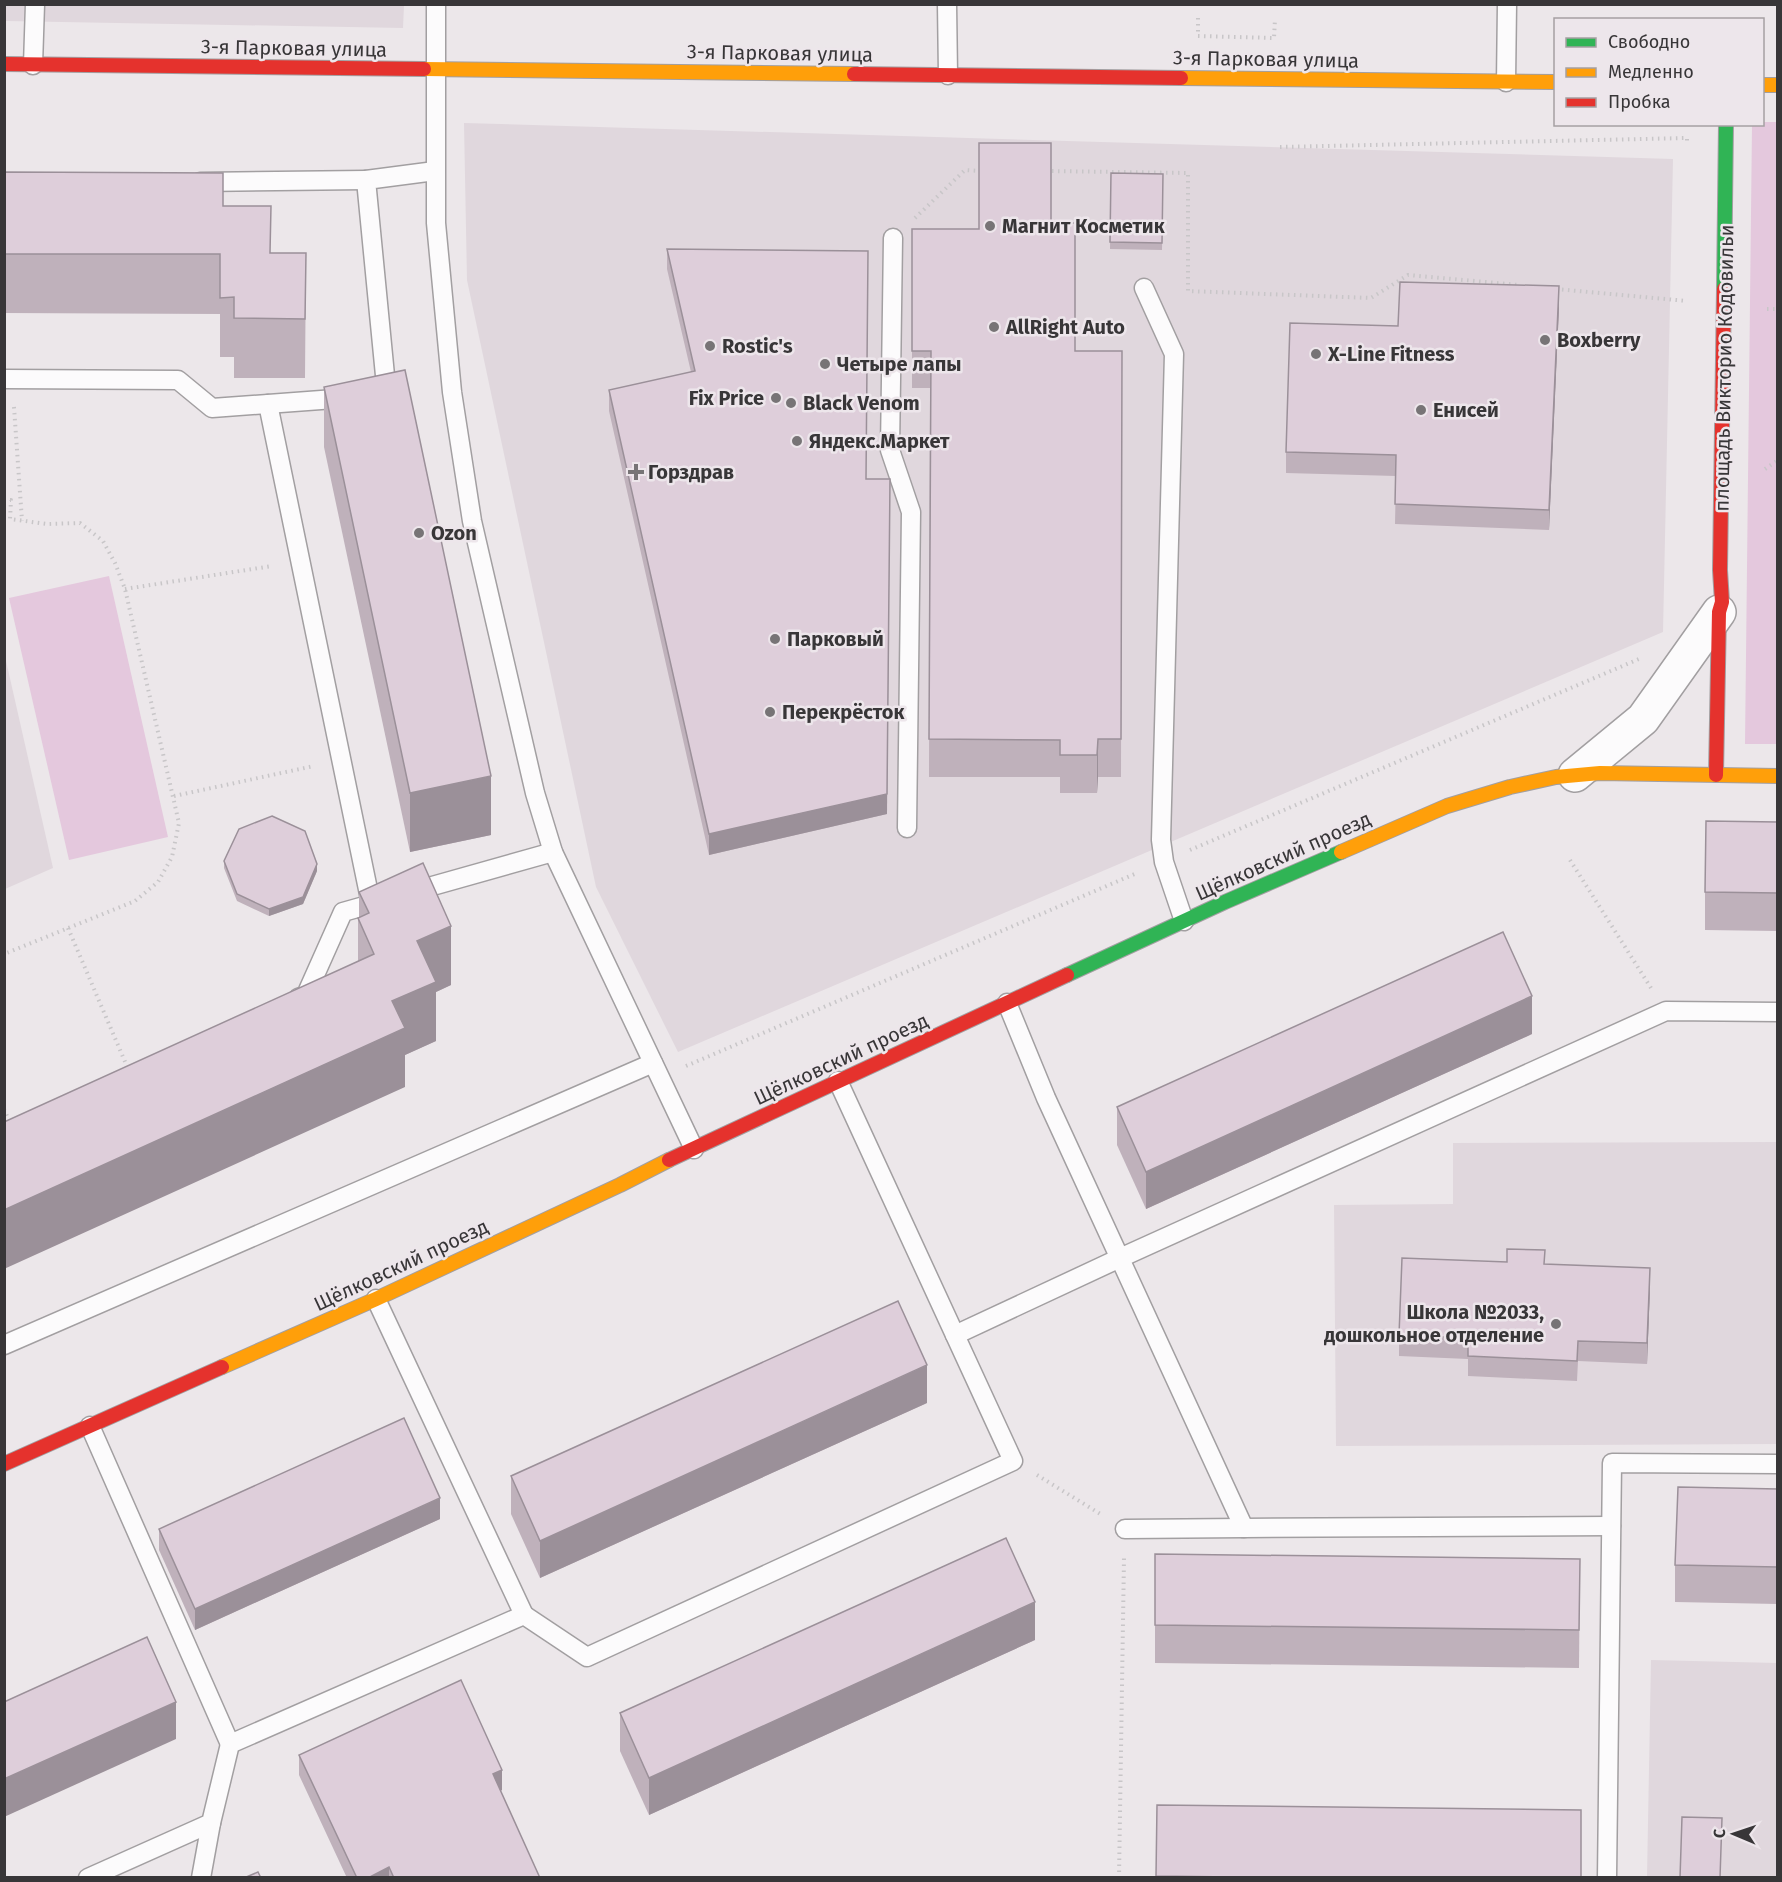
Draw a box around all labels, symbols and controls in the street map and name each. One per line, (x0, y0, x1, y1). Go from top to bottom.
legend (1554, 18, 1764, 126)
text: Свободно (1608, 31, 1690, 53)
street label: 3-я Парковая улица (201, 34, 387, 62)
street label: 3-я Парковая улица (687, 39, 873, 67)
street label: 3-я Парковая улица (1173, 45, 1359, 73)
text: Медленно (1608, 61, 1694, 83)
text: Пробка (1608, 91, 1671, 113)
place label: Магнит Косметик (1002, 214, 1166, 238)
marker: Магнит Косметик (983, 219, 997, 233)
street label: площадь Викторио Кодовильи (1709, 224, 1739, 512)
place label: AllRight Auto (1005, 315, 1125, 339)
marker: AllRight Auto (987, 320, 1001, 334)
place label: Boxberry (1557, 328, 1641, 352)
marker: Boxberry (1538, 333, 1552, 347)
place label: Rostic's (722, 334, 793, 358)
marker: Rostic's (703, 339, 717, 353)
place label: X-Line Fitness (1327, 342, 1455, 366)
marker: X-Line Fitness (1309, 347, 1323, 361)
place label: Четыре лапы (837, 352, 962, 376)
marker: Четыре лапы (818, 357, 832, 371)
place label: Fix Price (689, 386, 764, 410)
marker: Fix Price (769, 391, 783, 405)
place label: Black Venom (803, 391, 920, 415)
marker: Black Venom (784, 396, 798, 410)
place label: Енисей (1433, 398, 1499, 422)
marker: Енисей (1414, 403, 1428, 417)
place label: Яндекс.Маркет (809, 429, 950, 453)
marker: Яндекс.Маркет (790, 434, 804, 448)
place label: Горздрав (648, 460, 734, 484)
marker: Горздрав (629, 465, 643, 479)
place label: Ozon (431, 521, 477, 545)
marker: Ozon (412, 526, 426, 540)
place label: Парковый (787, 627, 884, 651)
marker: Парковый (768, 632, 782, 646)
place label: Перекрёсток (782, 700, 905, 724)
marker: Перекрёсток (763, 705, 777, 719)
street label: Щёлковский проезд (1191, 806, 1375, 906)
street label: Щёлковский проезд (750, 1008, 932, 1110)
street label: Щёлковский проезд (310, 1214, 492, 1316)
place label: Школа №2033, дошкольное отделение (1324, 1300, 1544, 1347)
marker: Школа №2033, дошкольное отделение (1549, 1317, 1563, 1331)
north arrow (1704, 1804, 1764, 1864)
text: С (1710, 1828, 1729, 1838)

